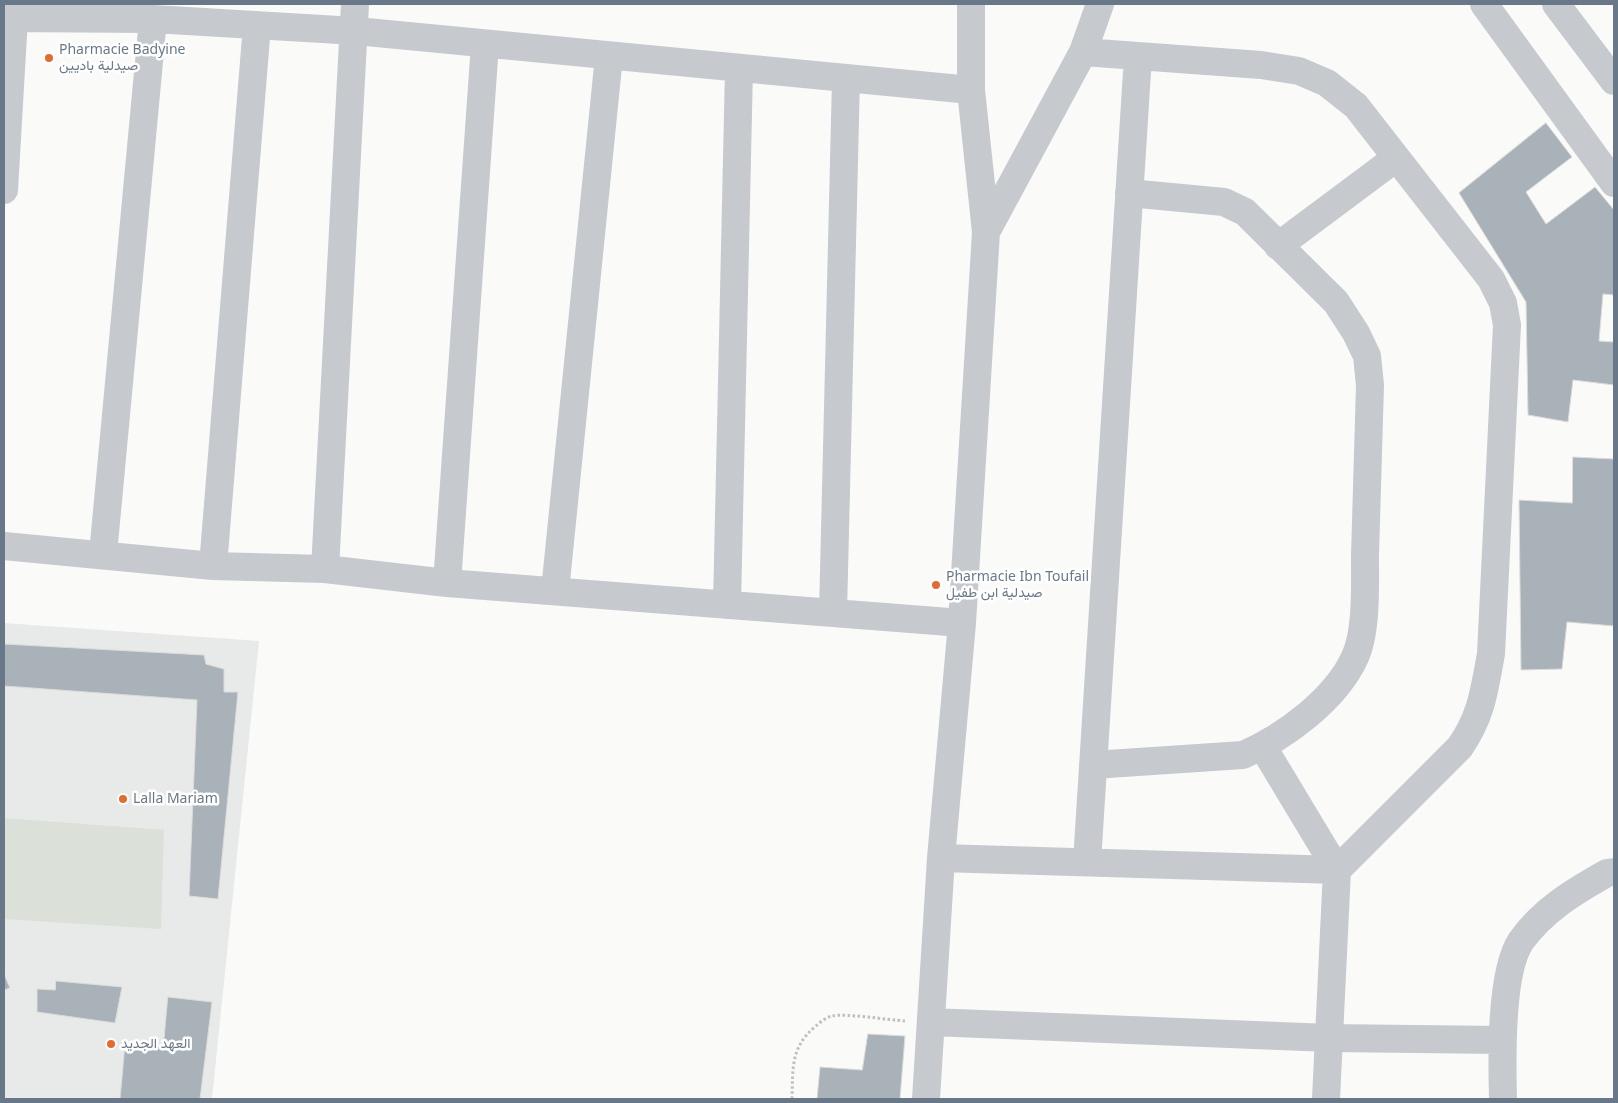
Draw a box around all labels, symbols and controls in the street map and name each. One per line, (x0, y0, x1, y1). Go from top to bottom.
place label: Pharmacie Badyine صيدلية باديين (59, 42, 185, 74)
marker: Pharmacie Badyine صيدلية باديين (43, 52, 55, 64)
place label: Pharmacie Ibn Toufail صيدلية ابن طفيل (946, 569, 1089, 602)
marker: Pharmacie Ibn Toufail صيدلية ابن طفيل (930, 579, 942, 591)
place label: Lalla Mariam (133, 791, 218, 807)
marker: Lalla Mariam (117, 793, 129, 805)
place label: العهد الجديد (121, 1036, 190, 1052)
marker: العهد الجديد (105, 1038, 117, 1050)

